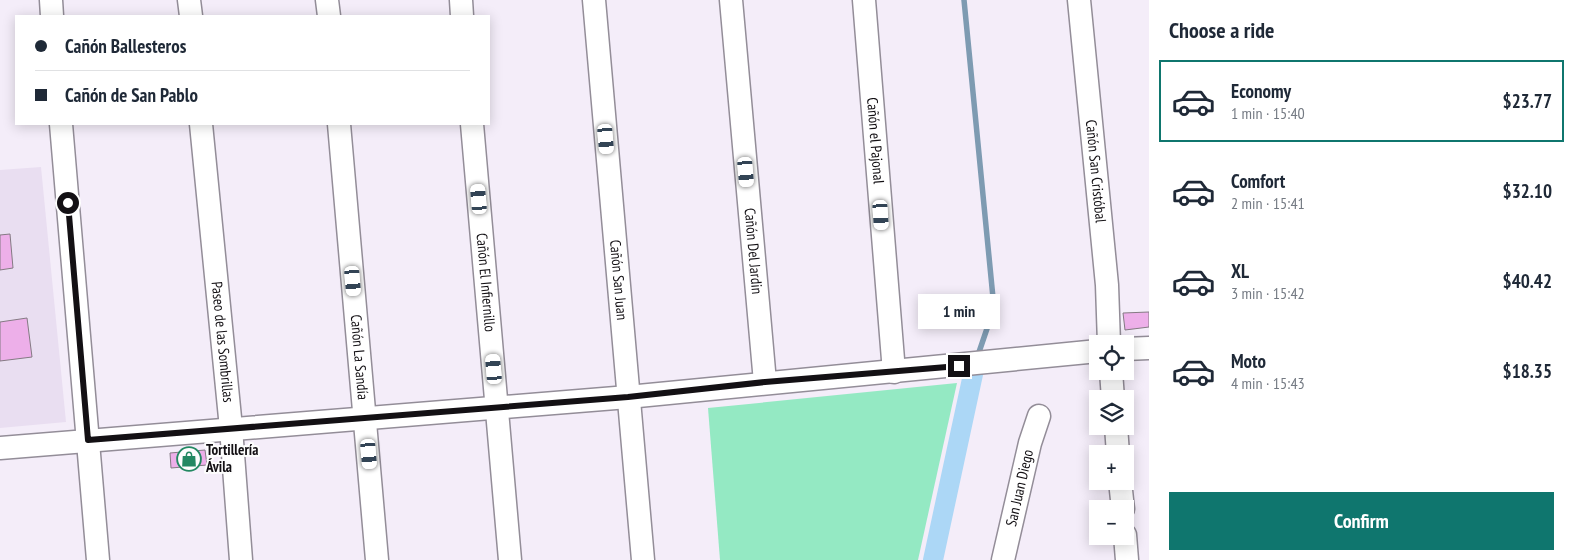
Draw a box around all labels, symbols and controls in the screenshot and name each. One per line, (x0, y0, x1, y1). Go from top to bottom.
text: Choose a ride (1169, 16, 1274, 44)
text: Cañón Ballesteros (65, 34, 186, 58)
icon: car (1171, 79, 1216, 124)
text: Economy (1231, 79, 1291, 103)
text: Cañón de San Pablo (65, 83, 198, 107)
text: $23.77 (1503, 89, 1552, 113)
street label: Cañón el Pajonal (863, 97, 889, 185)
text: 1 min · 15:40 (1231, 103, 1305, 123)
street label: Cañón San Cristóbal (1082, 119, 1111, 224)
car (597, 123, 614, 155)
car (737, 156, 754, 188)
icon: car (1171, 169, 1216, 214)
text: Comfort (1231, 169, 1285, 193)
text: $32.10 (1503, 179, 1552, 203)
car (470, 183, 487, 215)
route start (57, 192, 79, 214)
text: 2 min · 15:41 (1231, 193, 1305, 213)
car (872, 200, 889, 230)
street label: Cañón Del Jardin (741, 207, 767, 295)
street label: Cañón El Infiernillo (473, 232, 500, 333)
street label: Cañón San Juan (606, 239, 632, 321)
icon: car (1171, 259, 1216, 304)
text: XL (1231, 259, 1249, 283)
car (344, 265, 361, 297)
text: $40.42 (1503, 269, 1552, 293)
street label: Paseo de las Sombrillas (208, 280, 238, 403)
text: 3 min · 15:42 (1231, 283, 1305, 303)
callout: 1 min (918, 294, 1000, 328)
text: 1 min (943, 301, 975, 321)
street label: Cañón La Sandía (347, 314, 373, 401)
map controls (1089, 335, 1134, 545)
button: locate (1089, 335, 1134, 380)
icon: car (1171, 349, 1216, 394)
text: Moto (1231, 349, 1266, 373)
car (485, 353, 502, 385)
route end (948, 355, 970, 377)
text: $18.35 (1503, 359, 1552, 383)
text: 4 min · 15:43 (1231, 373, 1305, 393)
button: layers (1089, 390, 1134, 435)
car (360, 438, 377, 470)
place label: Tortillería Ávila (205, 440, 258, 476)
button: + (1089, 445, 1134, 490)
shop icon: Tortillería Ávila (176, 446, 202, 472)
street label: San Juan Diego (1001, 447, 1037, 528)
button: Confirm (1169, 492, 1554, 550)
button: − (1089, 500, 1134, 545)

